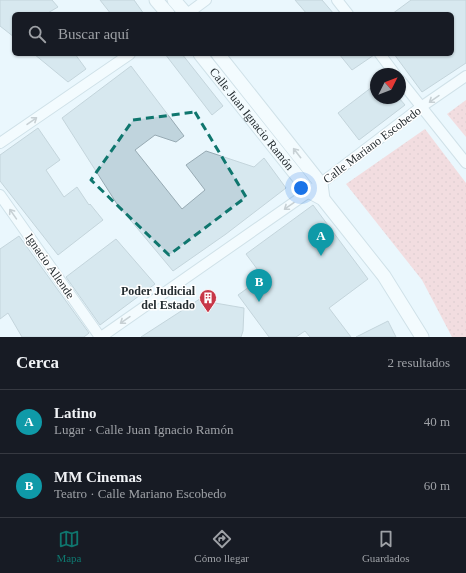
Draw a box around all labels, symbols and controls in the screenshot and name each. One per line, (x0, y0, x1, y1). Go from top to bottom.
search box (12, 12, 454, 56)
icon: search (26, 23, 48, 45)
text: Buscar aquí (58, 26, 129, 42)
street label: Calle Juan Ignacio Ramón (207, 65, 297, 173)
north arrow (370, 68, 406, 104)
one-way arrow (429, 95, 440, 103)
street label: Calle Mariano Escobedo (320, 104, 424, 186)
one-way arrow (26, 117, 37, 125)
one-way arrow (293, 147, 301, 158)
your location (291, 178, 311, 198)
one-way arrow (284, 202, 295, 210)
one-way arrow (9, 208, 17, 219)
pin: A (308, 223, 334, 256)
street label: Ignacio Allende (22, 231, 78, 301)
pin: B (246, 269, 272, 302)
place label: Poder Judicial del Estado (121, 284, 196, 312)
building icon: Poder Judicial del Estado (198, 288, 218, 313)
one-way arrow (119, 316, 130, 324)
text: Cerca (16, 353, 59, 372)
text: 2 resultados (388, 355, 450, 370)
text: Latino (54, 405, 97, 421)
text: A (24, 414, 34, 429)
text: 40 m (424, 414, 450, 429)
text: Lugar · Calle Juan Ignacio Ramón (54, 422, 233, 437)
text: MM Cinemas (54, 469, 142, 485)
text: B (25, 478, 33, 493)
text: 60 m (424, 478, 450, 493)
text: Teatro · Calle Mariano Escobedo (54, 486, 226, 501)
tab: Mapa (56, 528, 81, 564)
tab: Cómo llegar (194, 528, 249, 564)
tab: Guardados (362, 528, 410, 564)

